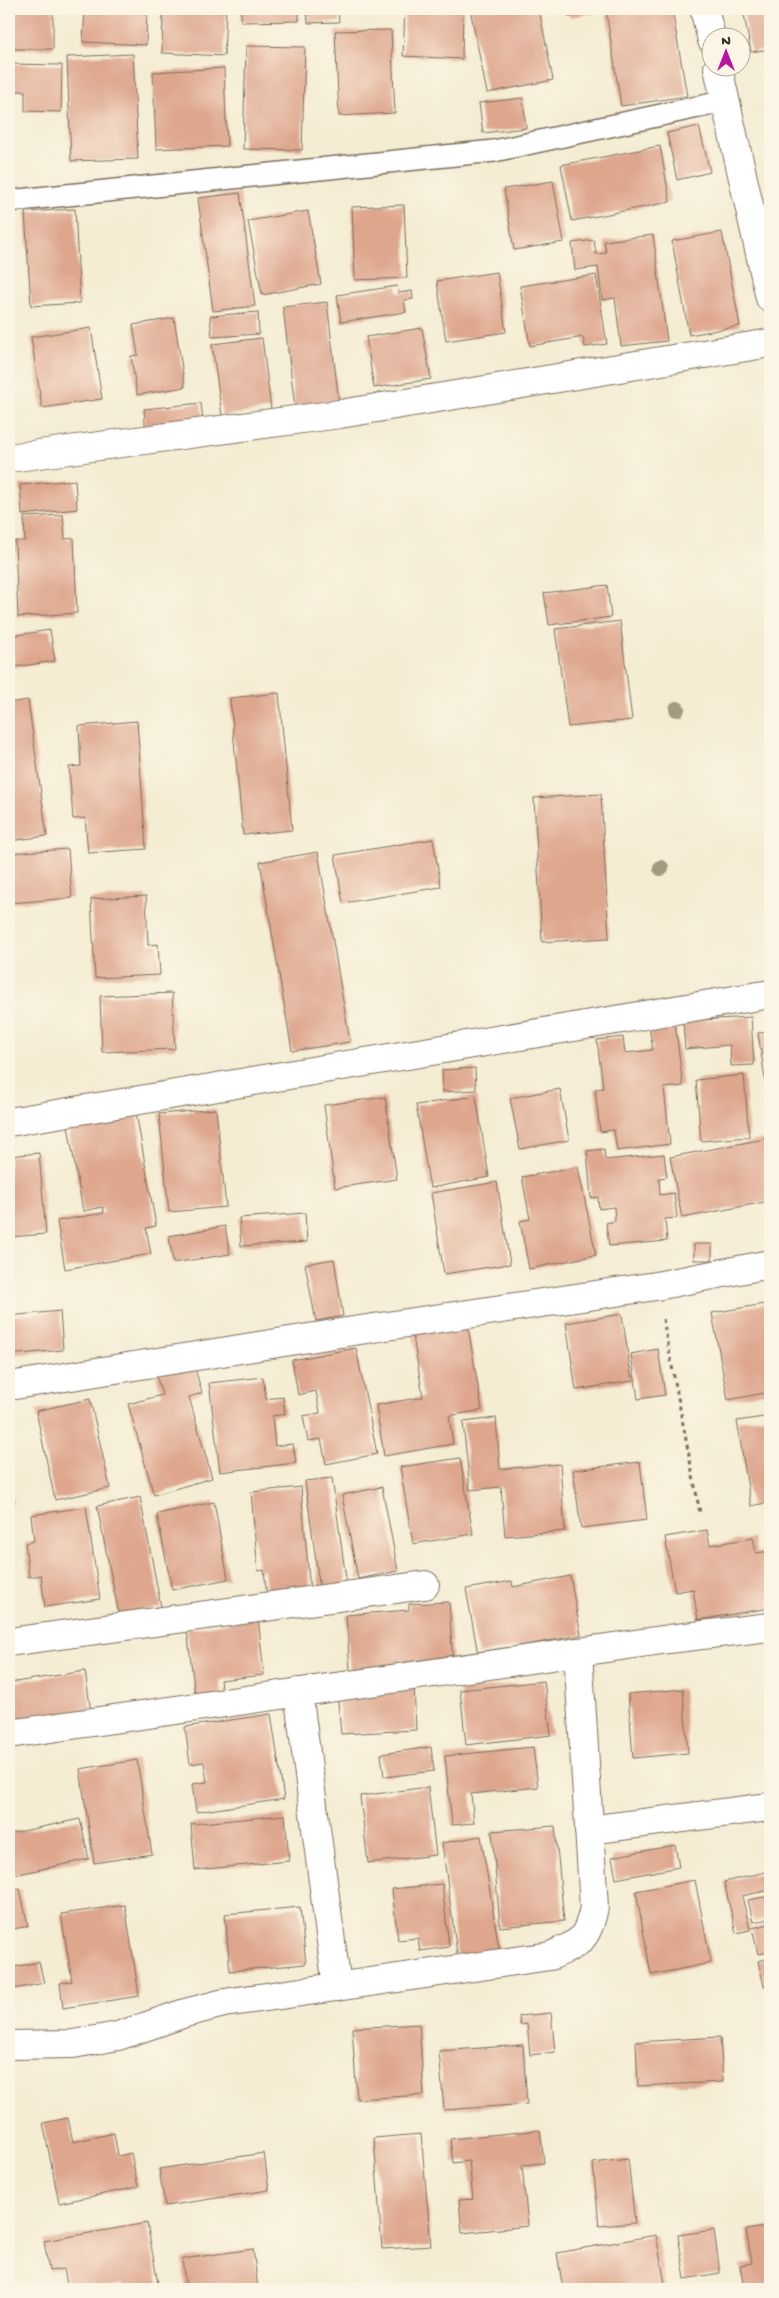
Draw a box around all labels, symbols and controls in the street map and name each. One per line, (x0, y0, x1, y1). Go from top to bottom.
north arrow (702, 28, 752, 78)
text: N (721, 33, 731, 50)

